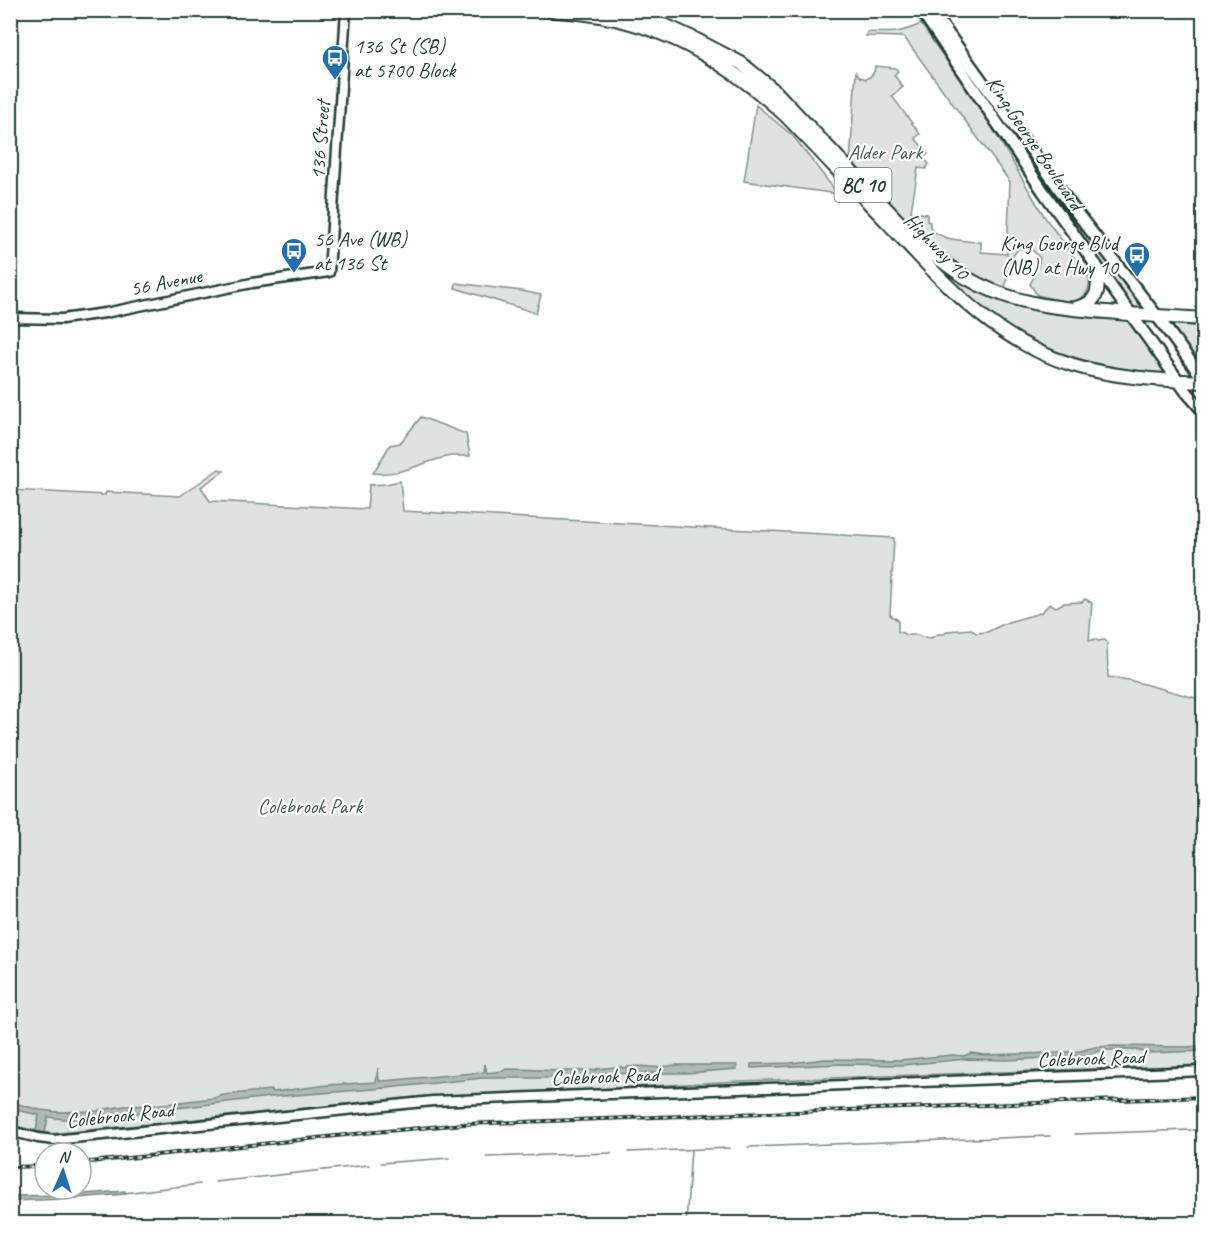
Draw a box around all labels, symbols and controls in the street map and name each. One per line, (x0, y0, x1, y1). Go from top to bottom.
place label: 136 St (SB) at 5700 Block (354, 33, 457, 83)
bus stop icon: 136 St (SB) at 5700 Block (320, 43, 350, 81)
street label: King George Boulevard (981, 71, 1091, 218)
street label: 136 Street (304, 97, 336, 180)
park label: Alder Park (848, 139, 923, 165)
road number: BC 10 (834, 168, 892, 202)
street label: Highway 10 (899, 207, 976, 286)
place label: 56 Ave (WB) at 136 St (314, 226, 408, 276)
place label: King George Blvd (NB) at Hwy 10 (1000, 230, 1122, 280)
bus stop icon: 56 Ave (WB) at 136 St (279, 236, 309, 274)
bus stop icon: King George Blvd (NB) at Hwy 10 (1122, 240, 1152, 278)
street label: 56 Avenue (128, 262, 205, 302)
park label: Colebrook Park (258, 793, 363, 819)
street label: Colebrook Road (1037, 1043, 1149, 1073)
street label: Colebrook Road (551, 1061, 663, 1091)
street label: Colebrook Road (65, 1096, 178, 1134)
north arrow (33, 1141, 93, 1201)
text: N (58, 1147, 72, 1167)

